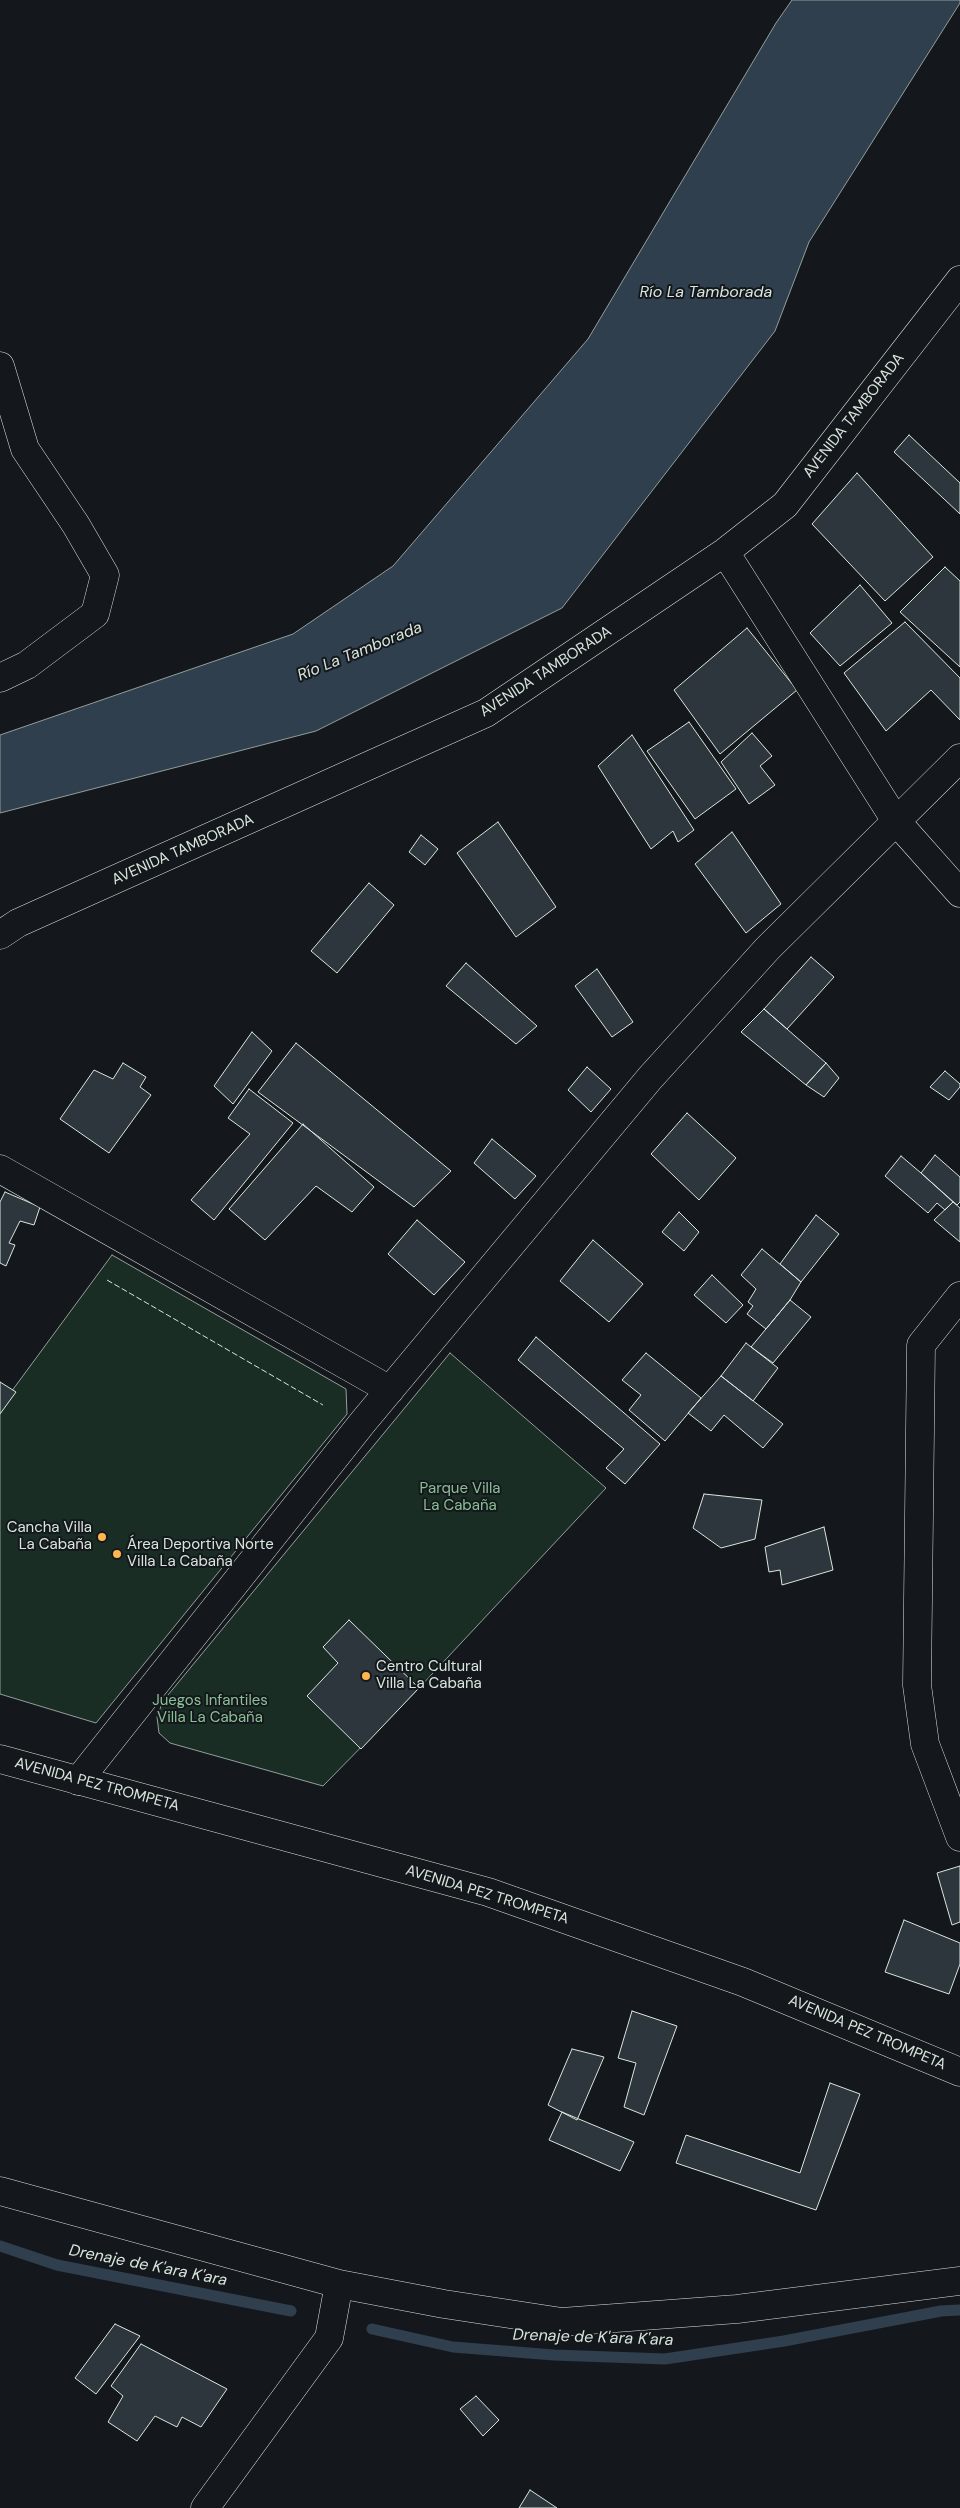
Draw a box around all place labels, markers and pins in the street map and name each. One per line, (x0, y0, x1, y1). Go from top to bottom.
place label: Cancha Villa La Cabaña (7, 1519, 92, 1554)
marker: Cancha Villa La Cabaña (96, 1531, 108, 1543)
place label: Área Deportiva Norte Villa La Cabaña (127, 1536, 274, 1571)
marker: Área Deportiva Norte Villa La Cabaña (111, 1548, 123, 1560)
place label: Centro Cultural Villa La Cabaña (376, 1658, 482, 1693)
marker: Centro Cultural Villa La Cabaña (360, 1670, 372, 1682)

